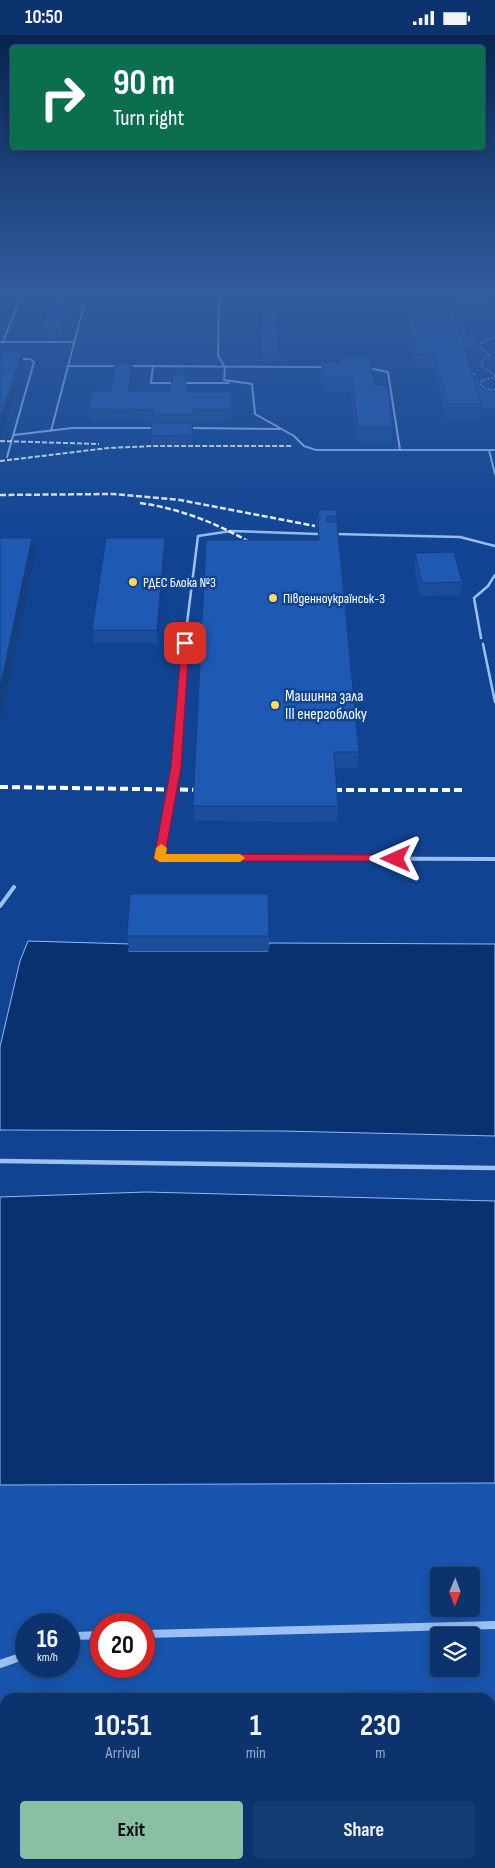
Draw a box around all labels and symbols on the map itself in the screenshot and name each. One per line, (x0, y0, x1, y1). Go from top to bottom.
place label: РДЕС Блока №3 (143, 574, 216, 591)
marker: РДЕС Блока №3 (127, 576, 139, 588)
place label: Південноукраїнськ-3 (283, 590, 385, 607)
marker: Південноукраїнськ-3 (267, 592, 279, 604)
pin (164, 622, 206, 664)
place label: Машинна зала III енергоблоку (285, 687, 367, 724)
marker: Машинна зала III енергоблоку (269, 699, 281, 711)
position arrow (369, 832, 421, 884)
north arrow (430, 1567, 480, 1617)
speed limit sign: 20 (90, 1613, 155, 1678)

